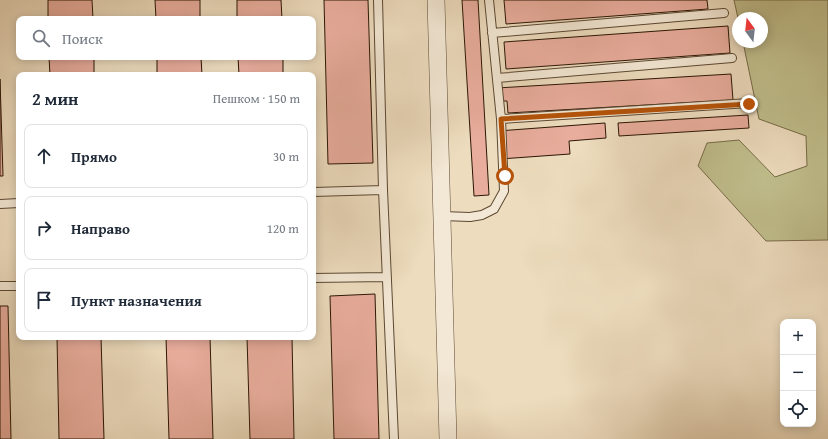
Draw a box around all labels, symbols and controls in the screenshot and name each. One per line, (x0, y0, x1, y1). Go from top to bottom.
north arrow (732, 12, 768, 48)
search box (16, 16, 316, 60)
icon: search (30, 27, 52, 49)
text: Поиск (62, 28, 103, 49)
text: 2 мин (32, 86, 78, 111)
text: Пешком · 150 m (213, 89, 300, 108)
route end (740, 95, 758, 113)
icon: ahead (33, 145, 55, 167)
text: Прямо (71, 146, 117, 167)
text: 30 m (273, 147, 299, 166)
route start (496, 167, 514, 185)
icon: right (33, 217, 55, 239)
text: Направо (71, 218, 130, 239)
text: 120 m (267, 219, 299, 238)
icon: arrive (33, 289, 55, 311)
text: Пункт назначения (71, 290, 202, 311)
map controls (780, 319, 816, 427)
button: + (780, 319, 816, 355)
button: − (780, 355, 816, 391)
button: locate (780, 391, 816, 427)

